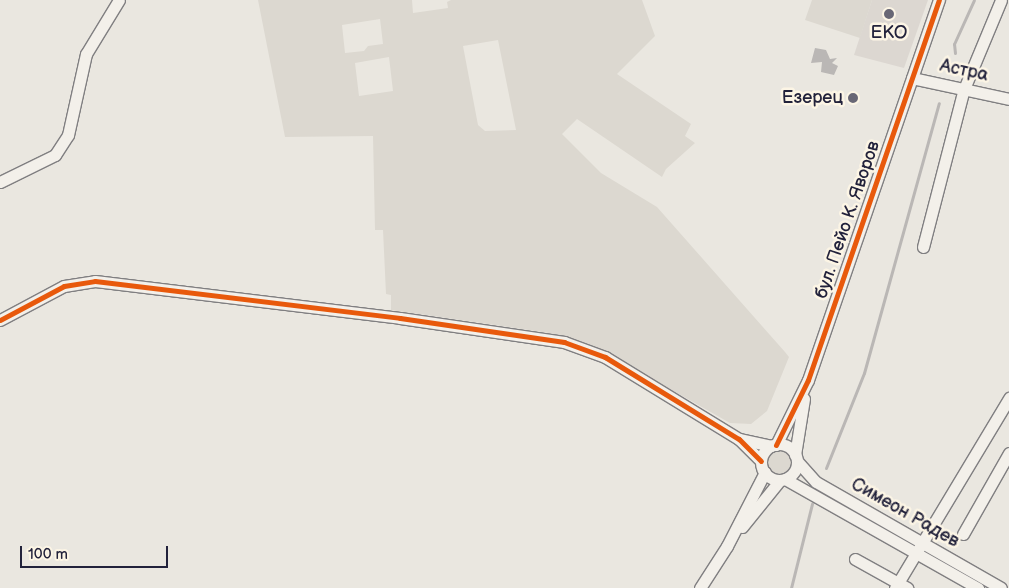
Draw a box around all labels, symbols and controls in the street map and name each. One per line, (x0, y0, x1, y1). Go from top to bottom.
marker: EKO (883, 8, 895, 20)
place label: EKO (871, 22, 907, 44)
street label: Астра (938, 55, 990, 87)
place label: Езерец (782, 87, 843, 109)
marker: Езерец (847, 92, 859, 104)
street label: бул. Пейо К. Яворов (811, 138, 885, 302)
street label: Симеон Радев (847, 473, 963, 553)
scale bar (22, 536, 170, 568)
text: 100 m (28, 545, 68, 564)

